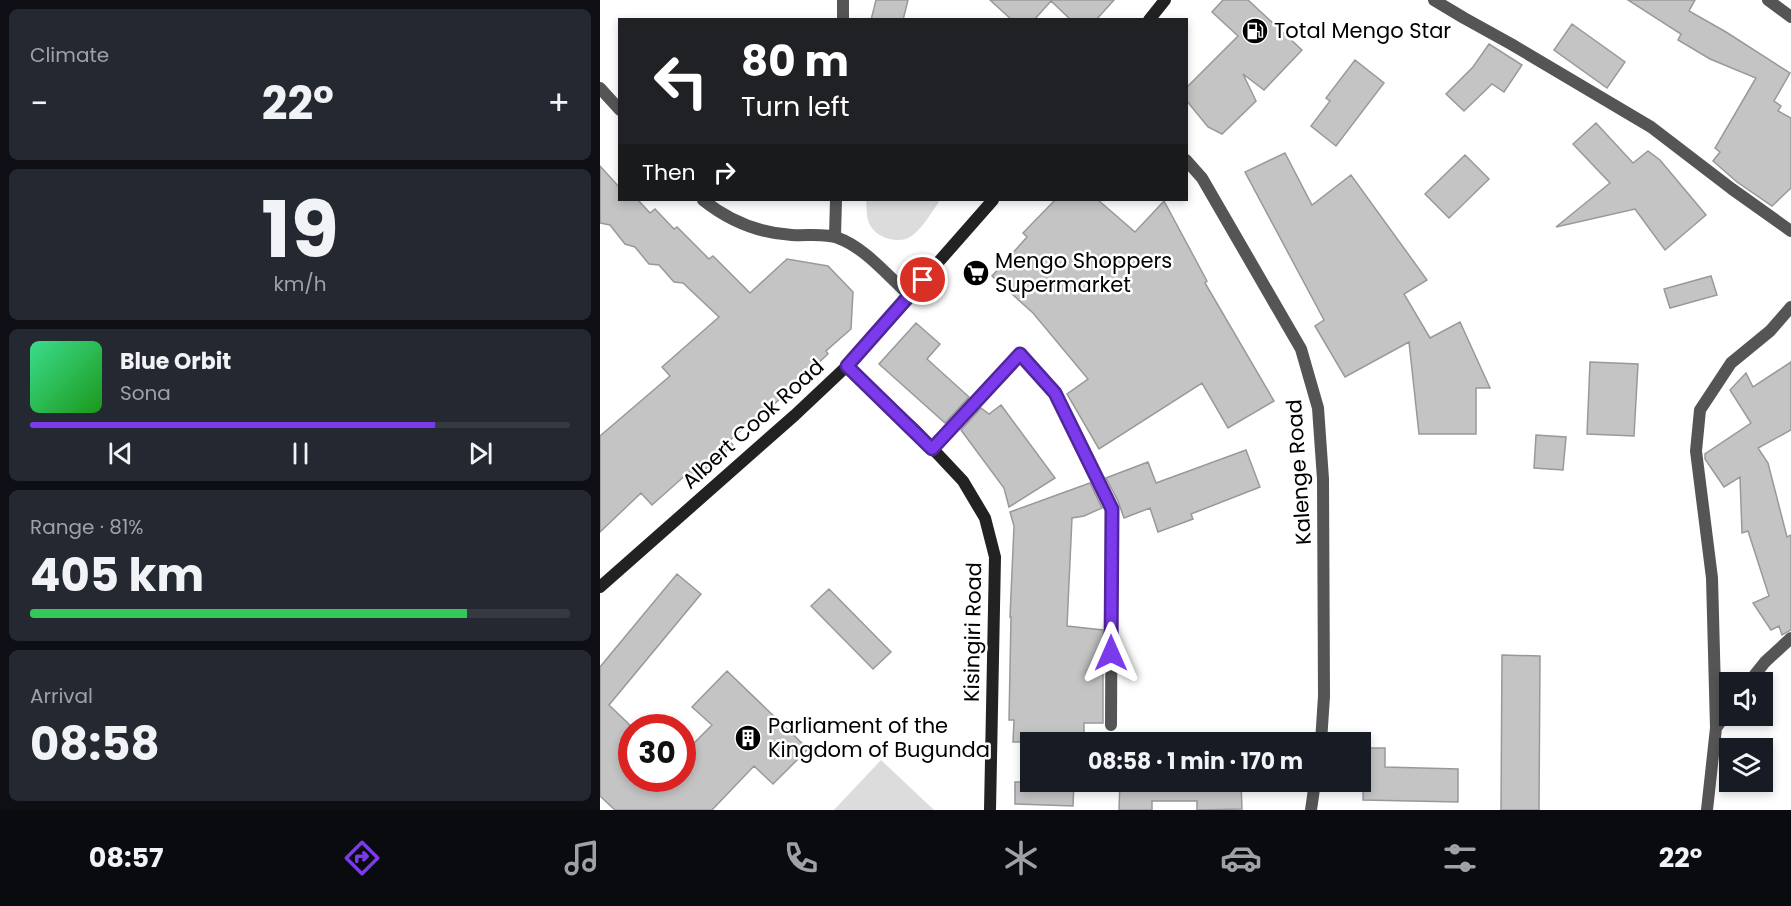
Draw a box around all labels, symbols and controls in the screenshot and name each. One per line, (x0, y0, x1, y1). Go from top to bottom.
fuel station icon: Total Mengo Star (1240, 16, 1270, 46)
place label: Total Mengo Star (1274, 16, 1451, 45)
text: 80 m (741, 32, 849, 91)
text: Climate (30, 41, 109, 69)
icon: left (642, 42, 720, 120)
text: 22° (262, 72, 334, 135)
text: − (30, 80, 48, 127)
text: + (547, 80, 570, 127)
text: Turn left (741, 88, 850, 125)
icon: right (708, 156, 741, 189)
text: Then (642, 157, 696, 188)
text: 19 (261, 175, 339, 284)
place label: Mengo Shoppers Supermarket (995, 246, 1172, 299)
pin (897, 254, 948, 305)
supermarket icon: Mengo Shoppers Supermarket (961, 258, 991, 288)
icon: arrive (906, 263, 939, 296)
text: km/h (273, 270, 327, 298)
text: Blue Orbit (120, 346, 231, 377)
street label: Albert Cook Road (675, 352, 830, 495)
text: Sona (120, 379, 171, 407)
street label: Kalenge Road (1279, 398, 1318, 546)
icon: previous (104, 437, 137, 470)
icon: pause (284, 437, 317, 470)
icon: next (464, 437, 497, 470)
text: Range · 81% (30, 513, 144, 541)
text: 405 km (30, 544, 204, 607)
street label: Kisingiri Road (957, 562, 988, 702)
position arrow (1079, 621, 1143, 685)
map controls (1719, 672, 1773, 792)
button: sound (1719, 672, 1773, 726)
text: Arrival (30, 682, 93, 710)
place label: Parliament of the Kingdom of Bugunda (768, 711, 990, 764)
text: 08:58 (30, 713, 160, 776)
speed limit sign: 30 (618, 714, 696, 792)
building icon: Parliament of the Kingdom of Bugunda (733, 723, 763, 753)
button: layers (1719, 738, 1773, 792)
text: 08:58 · 1 min · 170 m (1088, 746, 1303, 777)
icon: directions (341, 837, 383, 879)
icon: music (561, 837, 603, 879)
icon: phone (780, 837, 822, 879)
icon: climate (1000, 837, 1042, 879)
icon: car (1220, 837, 1262, 879)
icon: filters (1439, 837, 1481, 879)
text: 08:57 (89, 839, 164, 876)
text: 22° (1659, 839, 1702, 876)

